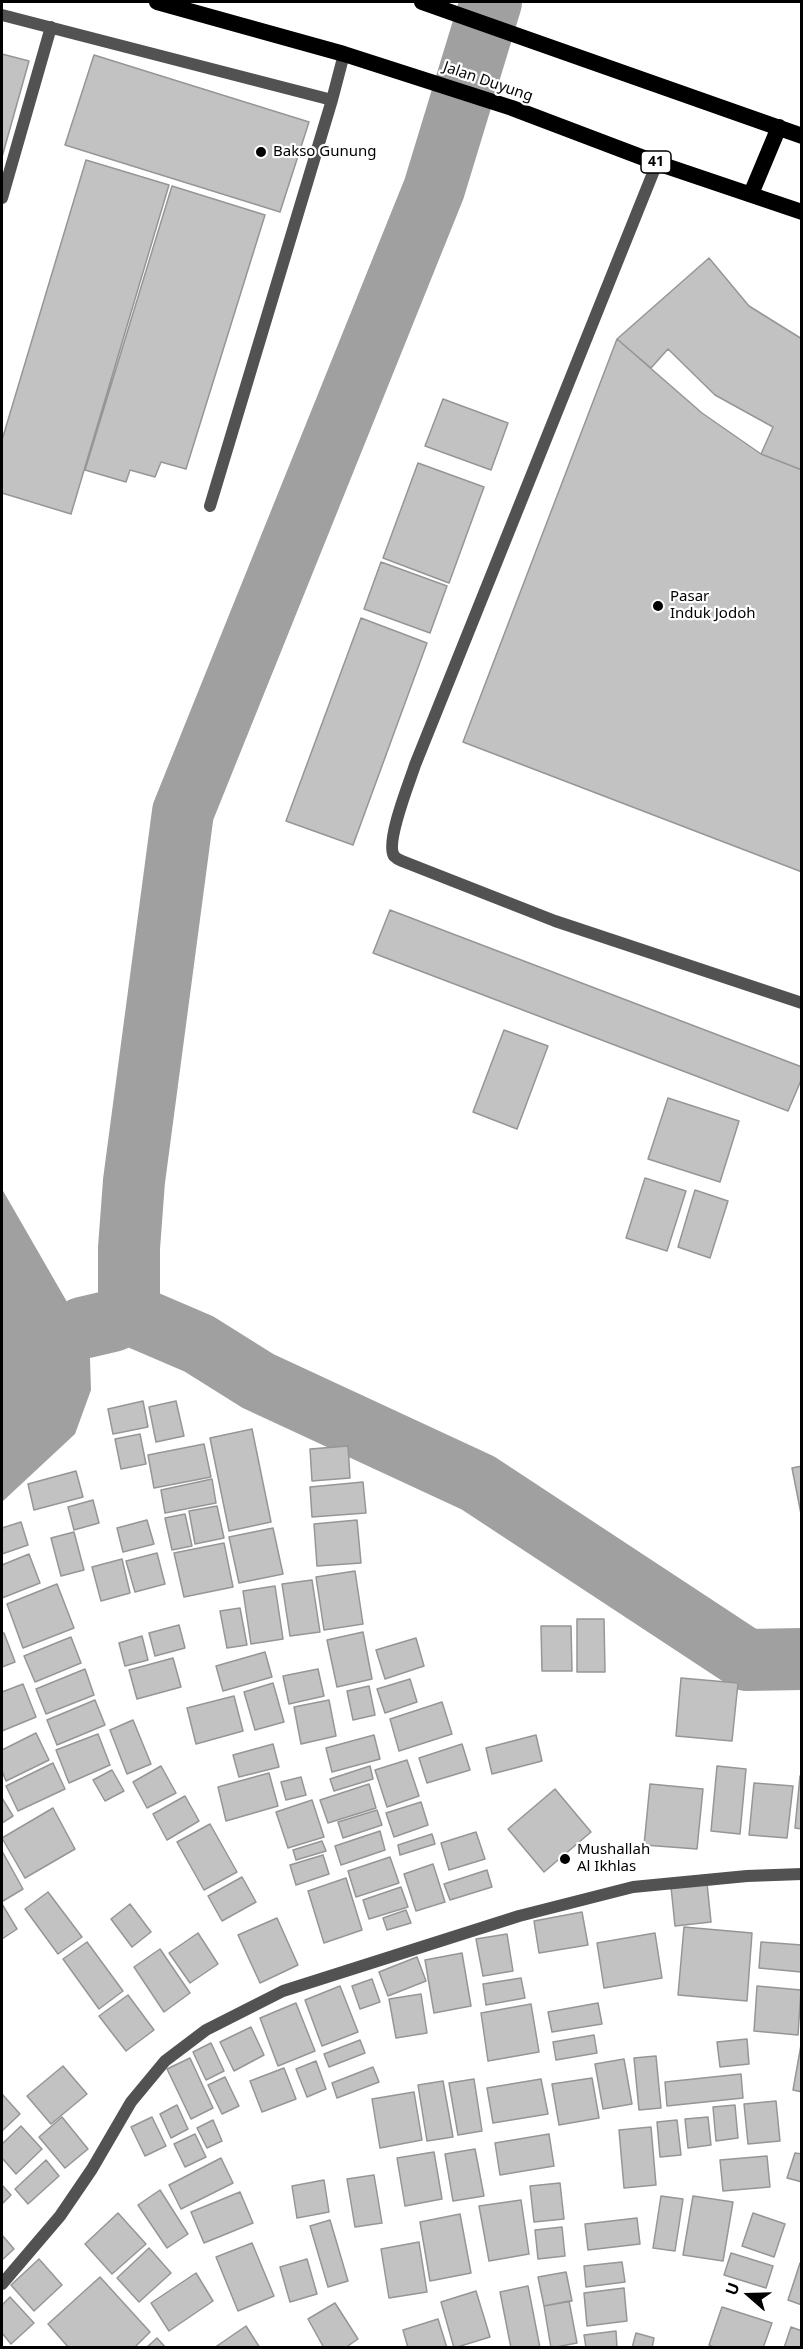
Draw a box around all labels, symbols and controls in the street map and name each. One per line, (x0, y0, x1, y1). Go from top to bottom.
street label: Jalan Duyung (441, 58, 535, 106)
place label: Bakso Gunung (273, 143, 377, 161)
marker: Bakso Gunung (254, 145, 268, 159)
road number: 41 (641, 151, 671, 173)
place label: Pasar Induk Jodoh (670, 588, 755, 623)
marker: Pasar Induk Jodoh (651, 599, 665, 613)
place label: Mushallah Al Ikhlas (577, 1841, 650, 1876)
marker: Mushallah Al Ikhlas (558, 1852, 572, 1866)
north arrow (719, 2265, 779, 2325)
text: U (720, 2279, 744, 2298)

